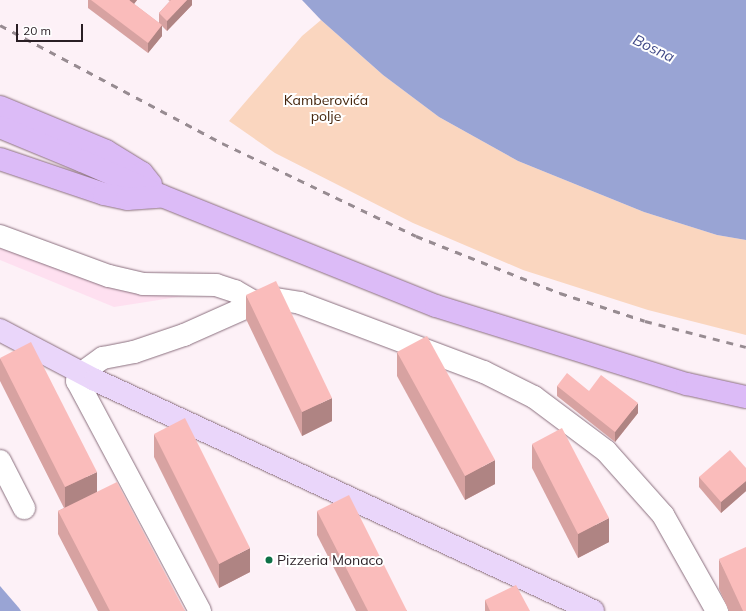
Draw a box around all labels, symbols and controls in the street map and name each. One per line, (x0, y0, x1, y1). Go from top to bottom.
scale bar (18, 16, 85, 42)
text: 20 m (23, 23, 51, 38)
water label: Bosna (630, 30, 678, 66)
park label: Kamberovića polje (284, 92, 368, 124)
place label: Pizzeria Monaco (277, 552, 383, 568)
marker: Pizzeria Monaco (264, 555, 274, 565)

